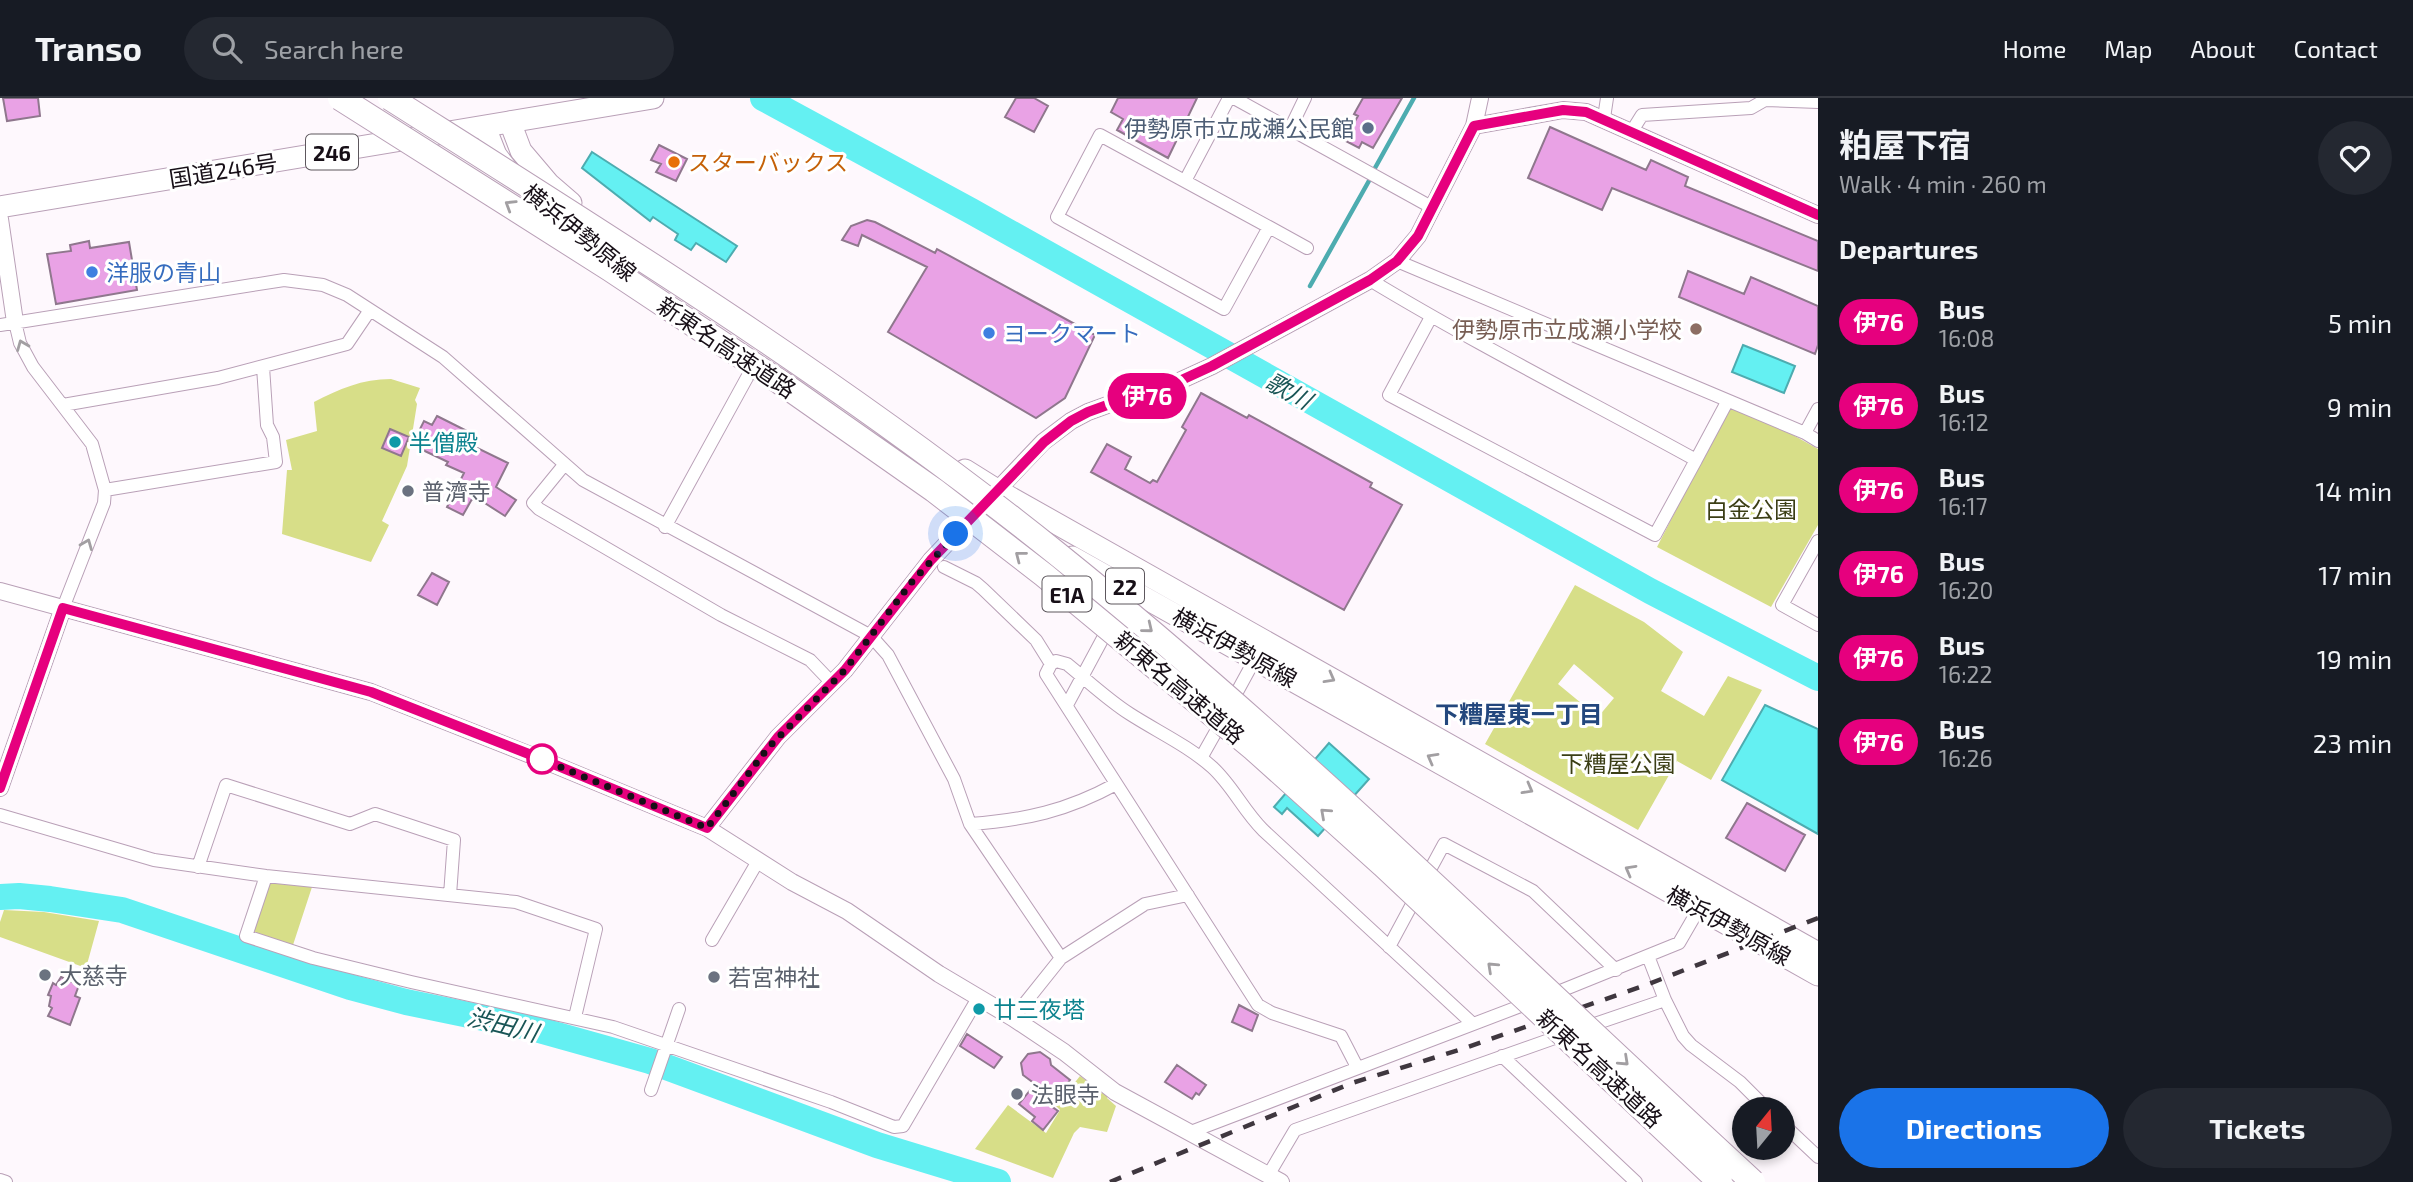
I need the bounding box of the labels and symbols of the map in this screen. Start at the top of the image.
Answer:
place label: 伊勢原市立成瀬公民館 [1124,114,1354,142]
marker: 伊勢原市立成瀬公民館 [1360,120,1376,136]
road number: 246 [306,134,358,170]
street label: 国道246号 [167,148,279,192]
place label: スターバックス [688,148,848,176]
marker: スターバックス [666,154,682,170]
street label: 横浜伊勢原線 [518,178,642,286]
one-way arrow [504,200,517,213]
place label: 洋服の青山 [106,258,221,286]
marker: 洋服の青山 [84,264,100,280]
street label: 新東名高速道路 [652,290,802,404]
place label: 伊勢原市立成瀬小学校 [1452,315,1682,343]
place label: ヨークマート [1003,319,1141,347]
marker: 伊勢原市立成瀬小学校 [1688,321,1704,337]
marker: ヨークマート [981,325,997,341]
one-way arrow [16,339,30,352]
water label: 歌川 [1261,366,1320,416]
line badge: 伊76 [1107,373,1187,419]
place label: 半僧殿 [409,428,478,456]
marker: 半僧殿 [387,434,403,450]
place label: 普濟寺 [422,477,491,505]
marker: 普濟寺 [400,483,416,499]
park label: 白金公園 [1705,495,1797,523]
your location [938,516,973,551]
one-way arrow [79,539,93,552]
one-way arrow [1015,552,1027,565]
road number: 22 [1106,568,1144,603]
road number: E1A [1042,576,1092,612]
street label: 横浜伊勢原線 [1168,601,1302,693]
one-way arrow [1139,620,1152,632]
street label: 新東名高速道路 [1109,625,1251,749]
one-way arrow [1323,670,1335,683]
district label: 下糟屋東一丁目 [1435,699,1603,728]
unlabelled marker [527,744,557,774]
park label: 下糟屋公園 [1561,749,1676,777]
one-way arrow [1427,753,1439,766]
one-way arrow [1521,781,1533,794]
one-way arrow [1320,809,1333,821]
one-way arrow [1625,865,1638,878]
street label: 横浜伊勢原線 [1662,879,1796,971]
place label: 大慈寺 [59,961,128,989]
place label: 若宮神社 [728,963,820,991]
one-way arrow [1487,963,1500,976]
marker: 大慈寺 [37,967,53,983]
marker: 若宮神社 [706,969,722,985]
place label: 廿三夜塔 [993,995,1085,1023]
water label: 渋田川 [465,1001,544,1048]
marker: 廿三夜塔 [971,1001,987,1017]
street label: 新東名高速道路 [1532,1003,1668,1133]
one-way arrow [1616,1053,1629,1065]
place label: 法眼寺 [1031,1080,1100,1108]
marker: 法眼寺 [1009,1086,1025,1102]
north arrow [1732,1097,1796,1160]

